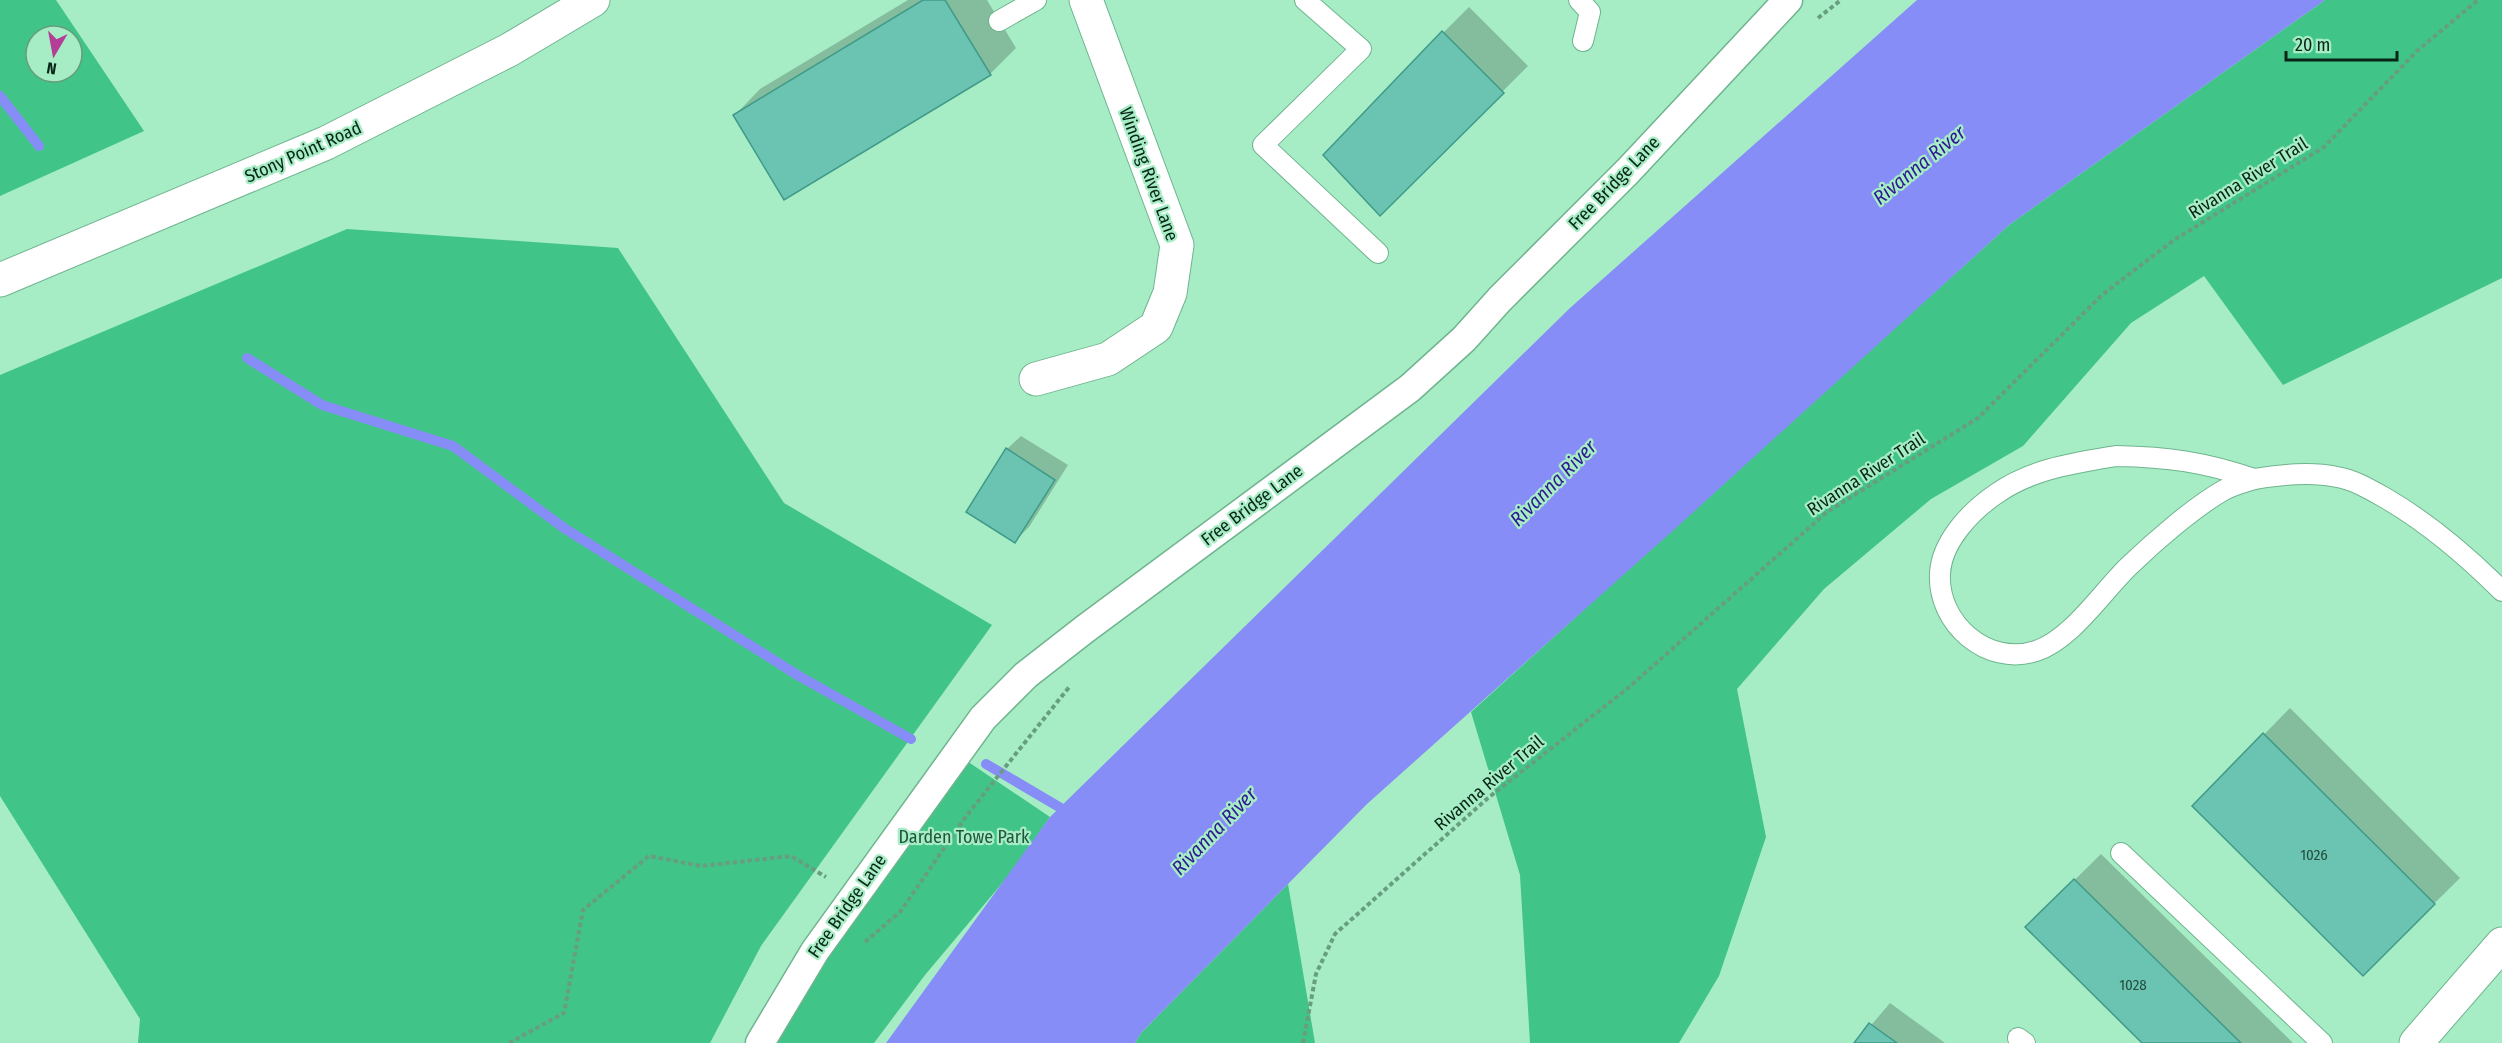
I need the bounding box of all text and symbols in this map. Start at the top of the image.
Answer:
north arrow [24,24,84,84]
scale bar [2286,24,2397,62]
text: 20 m [2295,34,2330,56]
text: N [45,58,58,78]
street label: Winding River Lane [1115,104,1183,244]
street label: Stony Point Road [241,116,365,188]
water label: Rivanna River [1868,120,1971,210]
street label: Free Bridge Lane [1564,132,1664,234]
street label: Rivanna River Trail [2184,132,2312,223]
street label: Rivanna River Trail [1803,428,1929,520]
water label: Rivanna River [1505,434,1602,531]
street label: Free Bridge Lane [1197,460,1307,550]
street label: Rivanna River Trail [1430,731,1548,835]
water label: Rivanna River [1166,782,1262,880]
park label: Darden Towe Park [899,826,1030,848]
house number: 1026 [2300,846,2328,864]
street label: Free Bridge Lane [803,850,891,962]
house number: 1028 [2119,976,2147,994]

